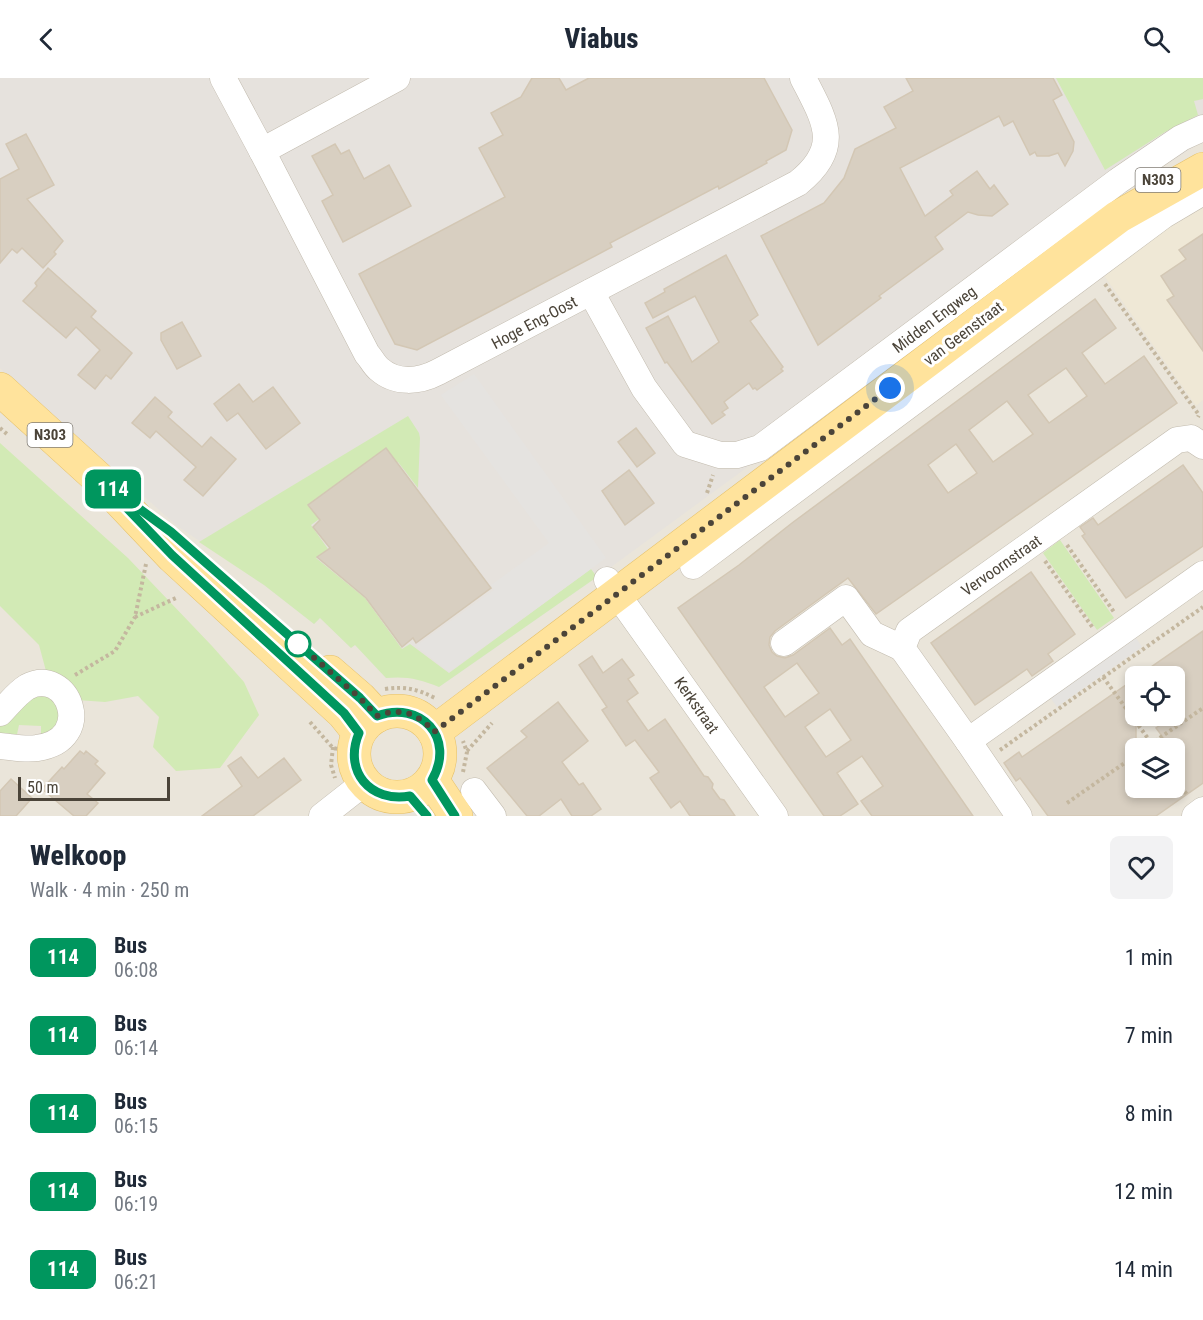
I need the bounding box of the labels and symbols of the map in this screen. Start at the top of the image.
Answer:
road number: N303 [1136,168,1180,192]
street label: Midden Engweg [889,282,980,357]
street label: Hoge Eng-Oost [488,292,581,353]
street label: van Geenstraat [920,297,1007,369]
your location [875,373,905,403]
road number: N303 [28,423,72,447]
line badge: 114 [78,470,148,508]
street label: Vervoornstraat [958,531,1045,600]
unlabelled marker [285,631,311,657]
street label: Kerkstraat [670,673,723,737]
scale bar [18,774,170,802]

